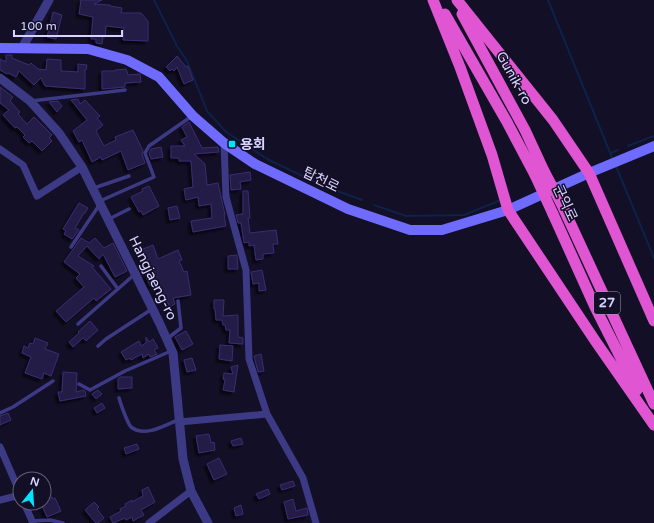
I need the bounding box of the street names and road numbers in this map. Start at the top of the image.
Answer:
street label: Gunik-ro [492,48,536,108]
street label: 탑천로 [300,164,342,196]
street label: 군익로 [549,182,581,224]
street label: Hangjaeng-ro [125,233,181,323]
road number: 27 [594,292,620,314]

